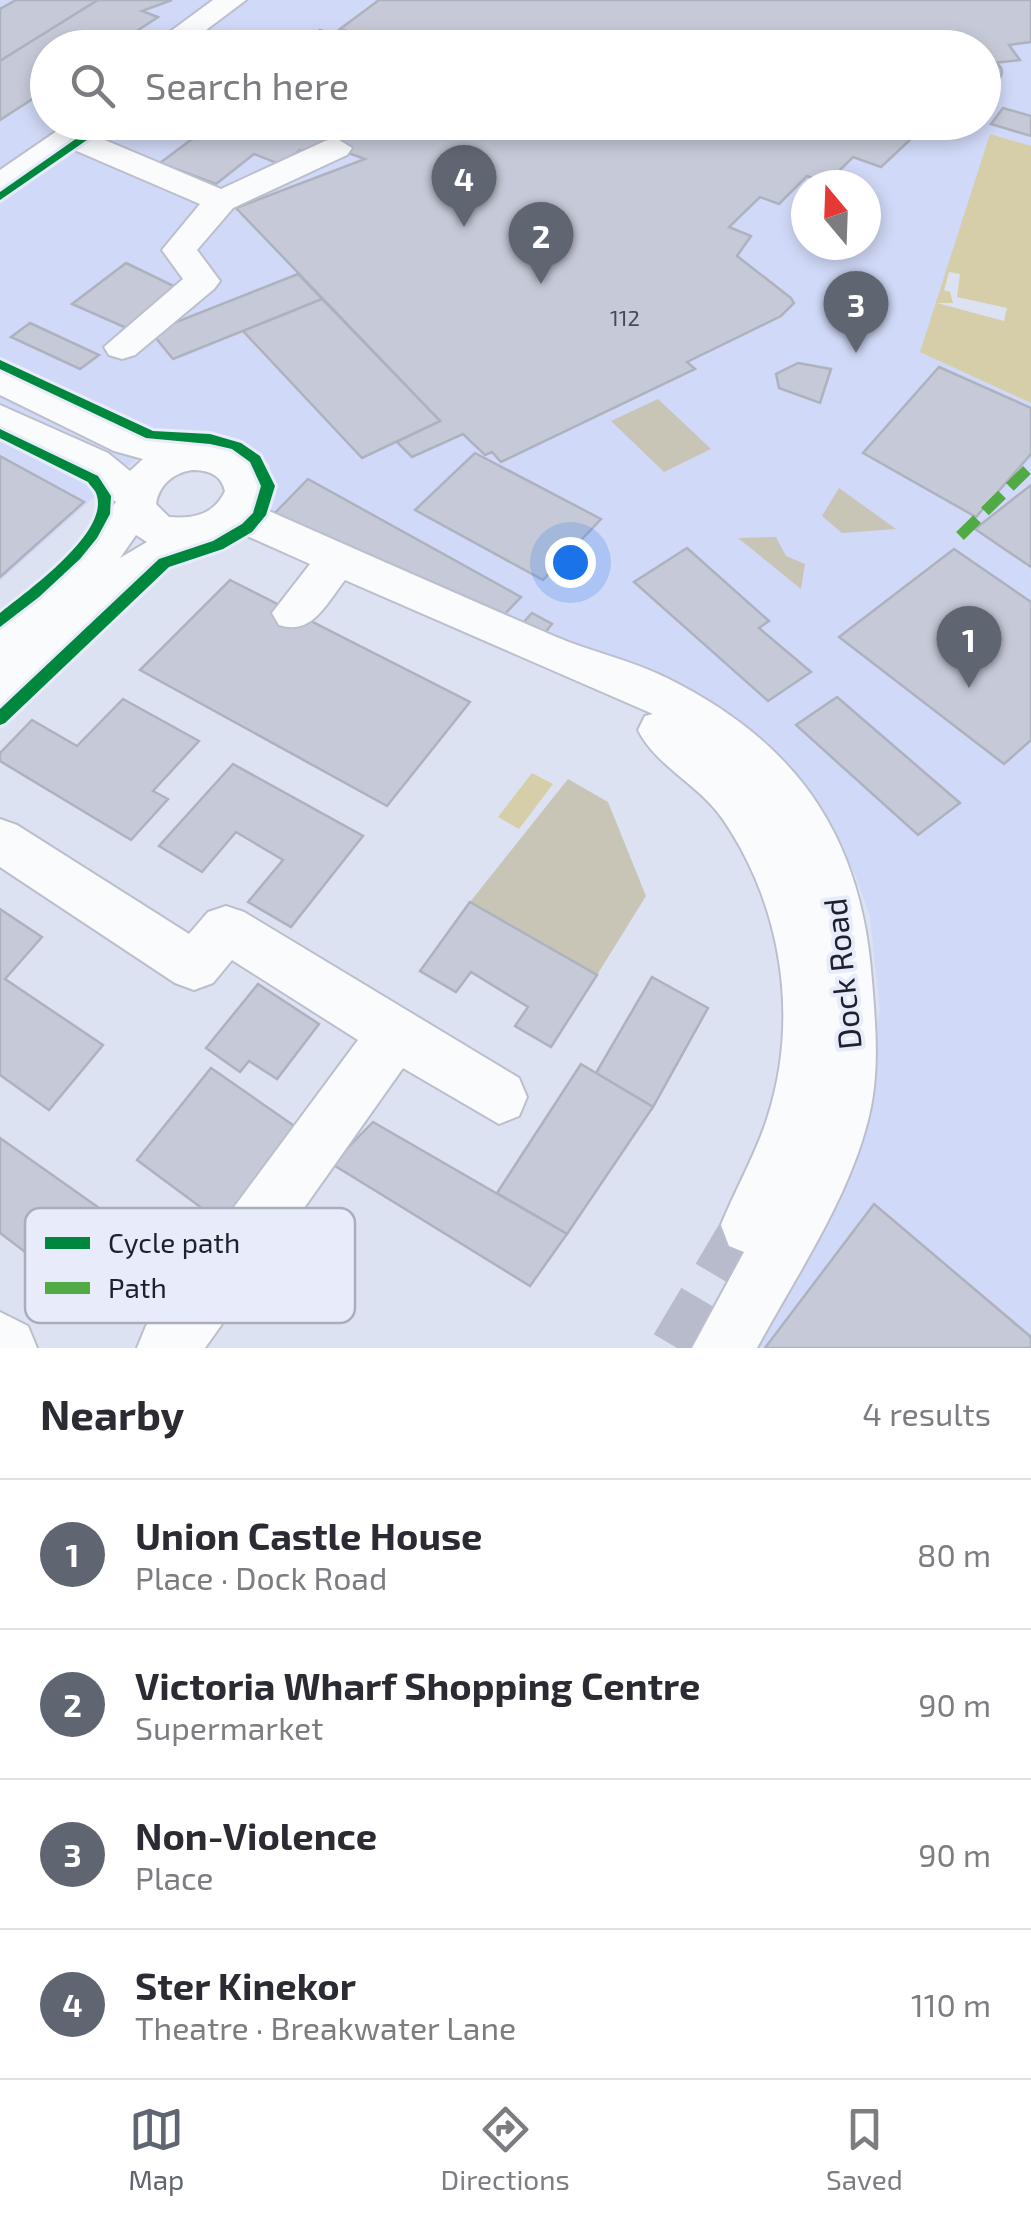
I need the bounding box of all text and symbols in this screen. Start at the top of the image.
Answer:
search box [30,30,1001,140]
icon: search [65,58,120,113]
text: Search here [145,62,349,108]
pin: 4 [432,144,496,227]
north arrow [791,170,881,260]
pin: 2 [508,202,574,284]
pin: 3 [824,270,888,353]
house number: 112 [610,304,640,330]
your location [545,537,596,588]
pin: 1 [936,606,1002,688]
street label: Dock Road [814,896,868,1052]
legend [25,1208,355,1323]
text: Cycle path [108,1225,240,1259]
text: Path [108,1270,167,1304]
text: Nearby [40,1388,184,1438]
text: 4 results [862,1394,991,1432]
text: Union Castle House [135,1512,483,1558]
text: 1 [66,1535,79,1573]
text: 80 m [917,1535,991,1573]
text: Place · Dock Road [135,1558,387,1596]
text: Victoria Wharf Shopping Centre [135,1662,700,1708]
text: 2 [63,1685,82,1723]
text: 90 m [918,1685,991,1723]
text: Supermarket [135,1708,323,1746]
text: Non-Violence [135,1812,377,1858]
text: 3 [63,1835,82,1873]
text: 90 m [918,1835,991,1873]
text: Place [135,1858,214,1896]
text: Ster Kinekor [135,1962,356,2008]
text: 4 [62,1985,83,2023]
text: 110 m [911,1985,991,2023]
text: Theatre · Breakwater Lane [135,2008,516,2046]
tab: Map [128,2102,184,2196]
tab: Directions [441,2102,570,2196]
tab: Saved [826,2102,903,2196]

